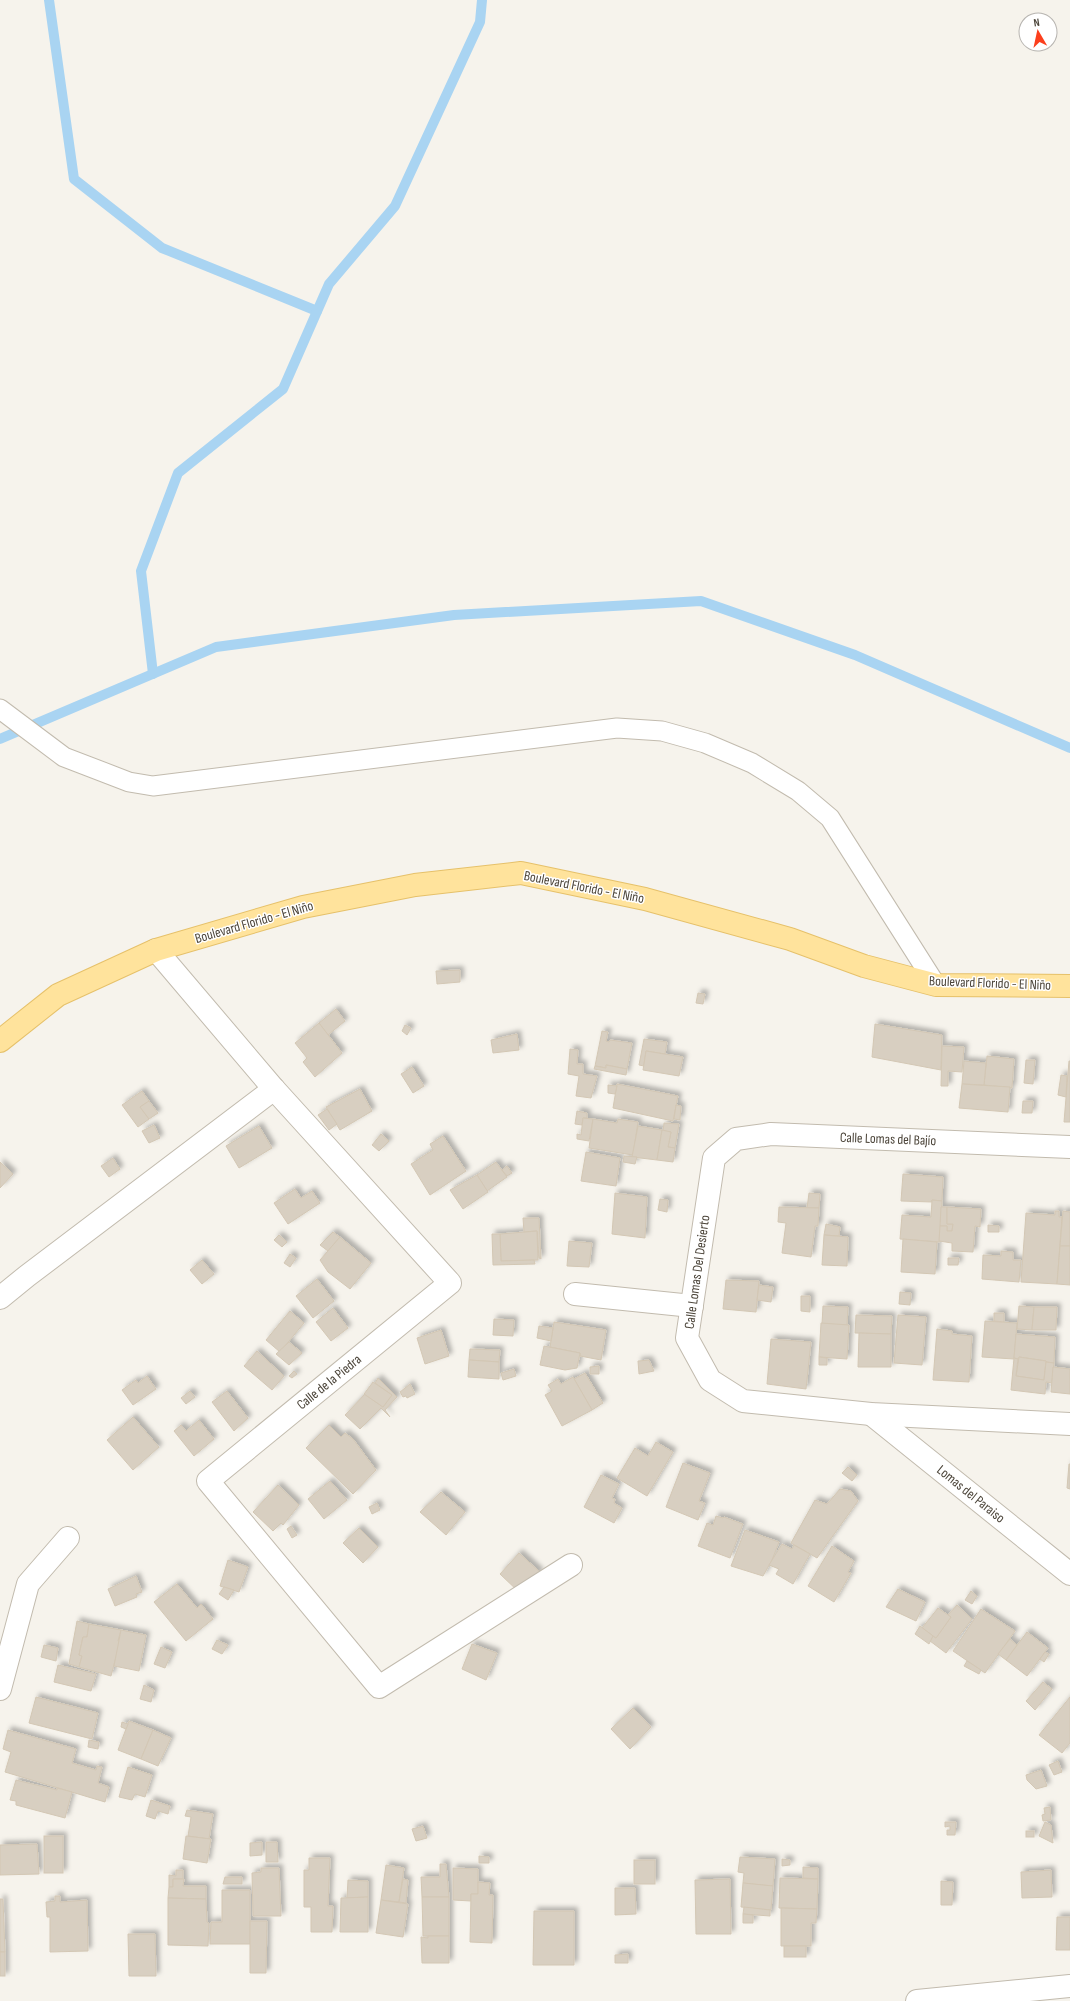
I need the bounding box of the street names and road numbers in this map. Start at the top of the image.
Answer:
street label: Boulevard Florido - El Niño [522,867,646,907]
street label: Boulevard Florido - El Niño [193,897,315,947]
street label: Boulevard Florido - El Niño [929,972,1052,994]
street label: Calle Lomas del Bajío [840,1129,937,1149]
street label: Calle Lomas Del Desierto [681,1214,713,1330]
street label: Calle de la Piedra [293,1351,365,1413]
street label: Lomas del Paraiso [934,1461,1009,1527]

